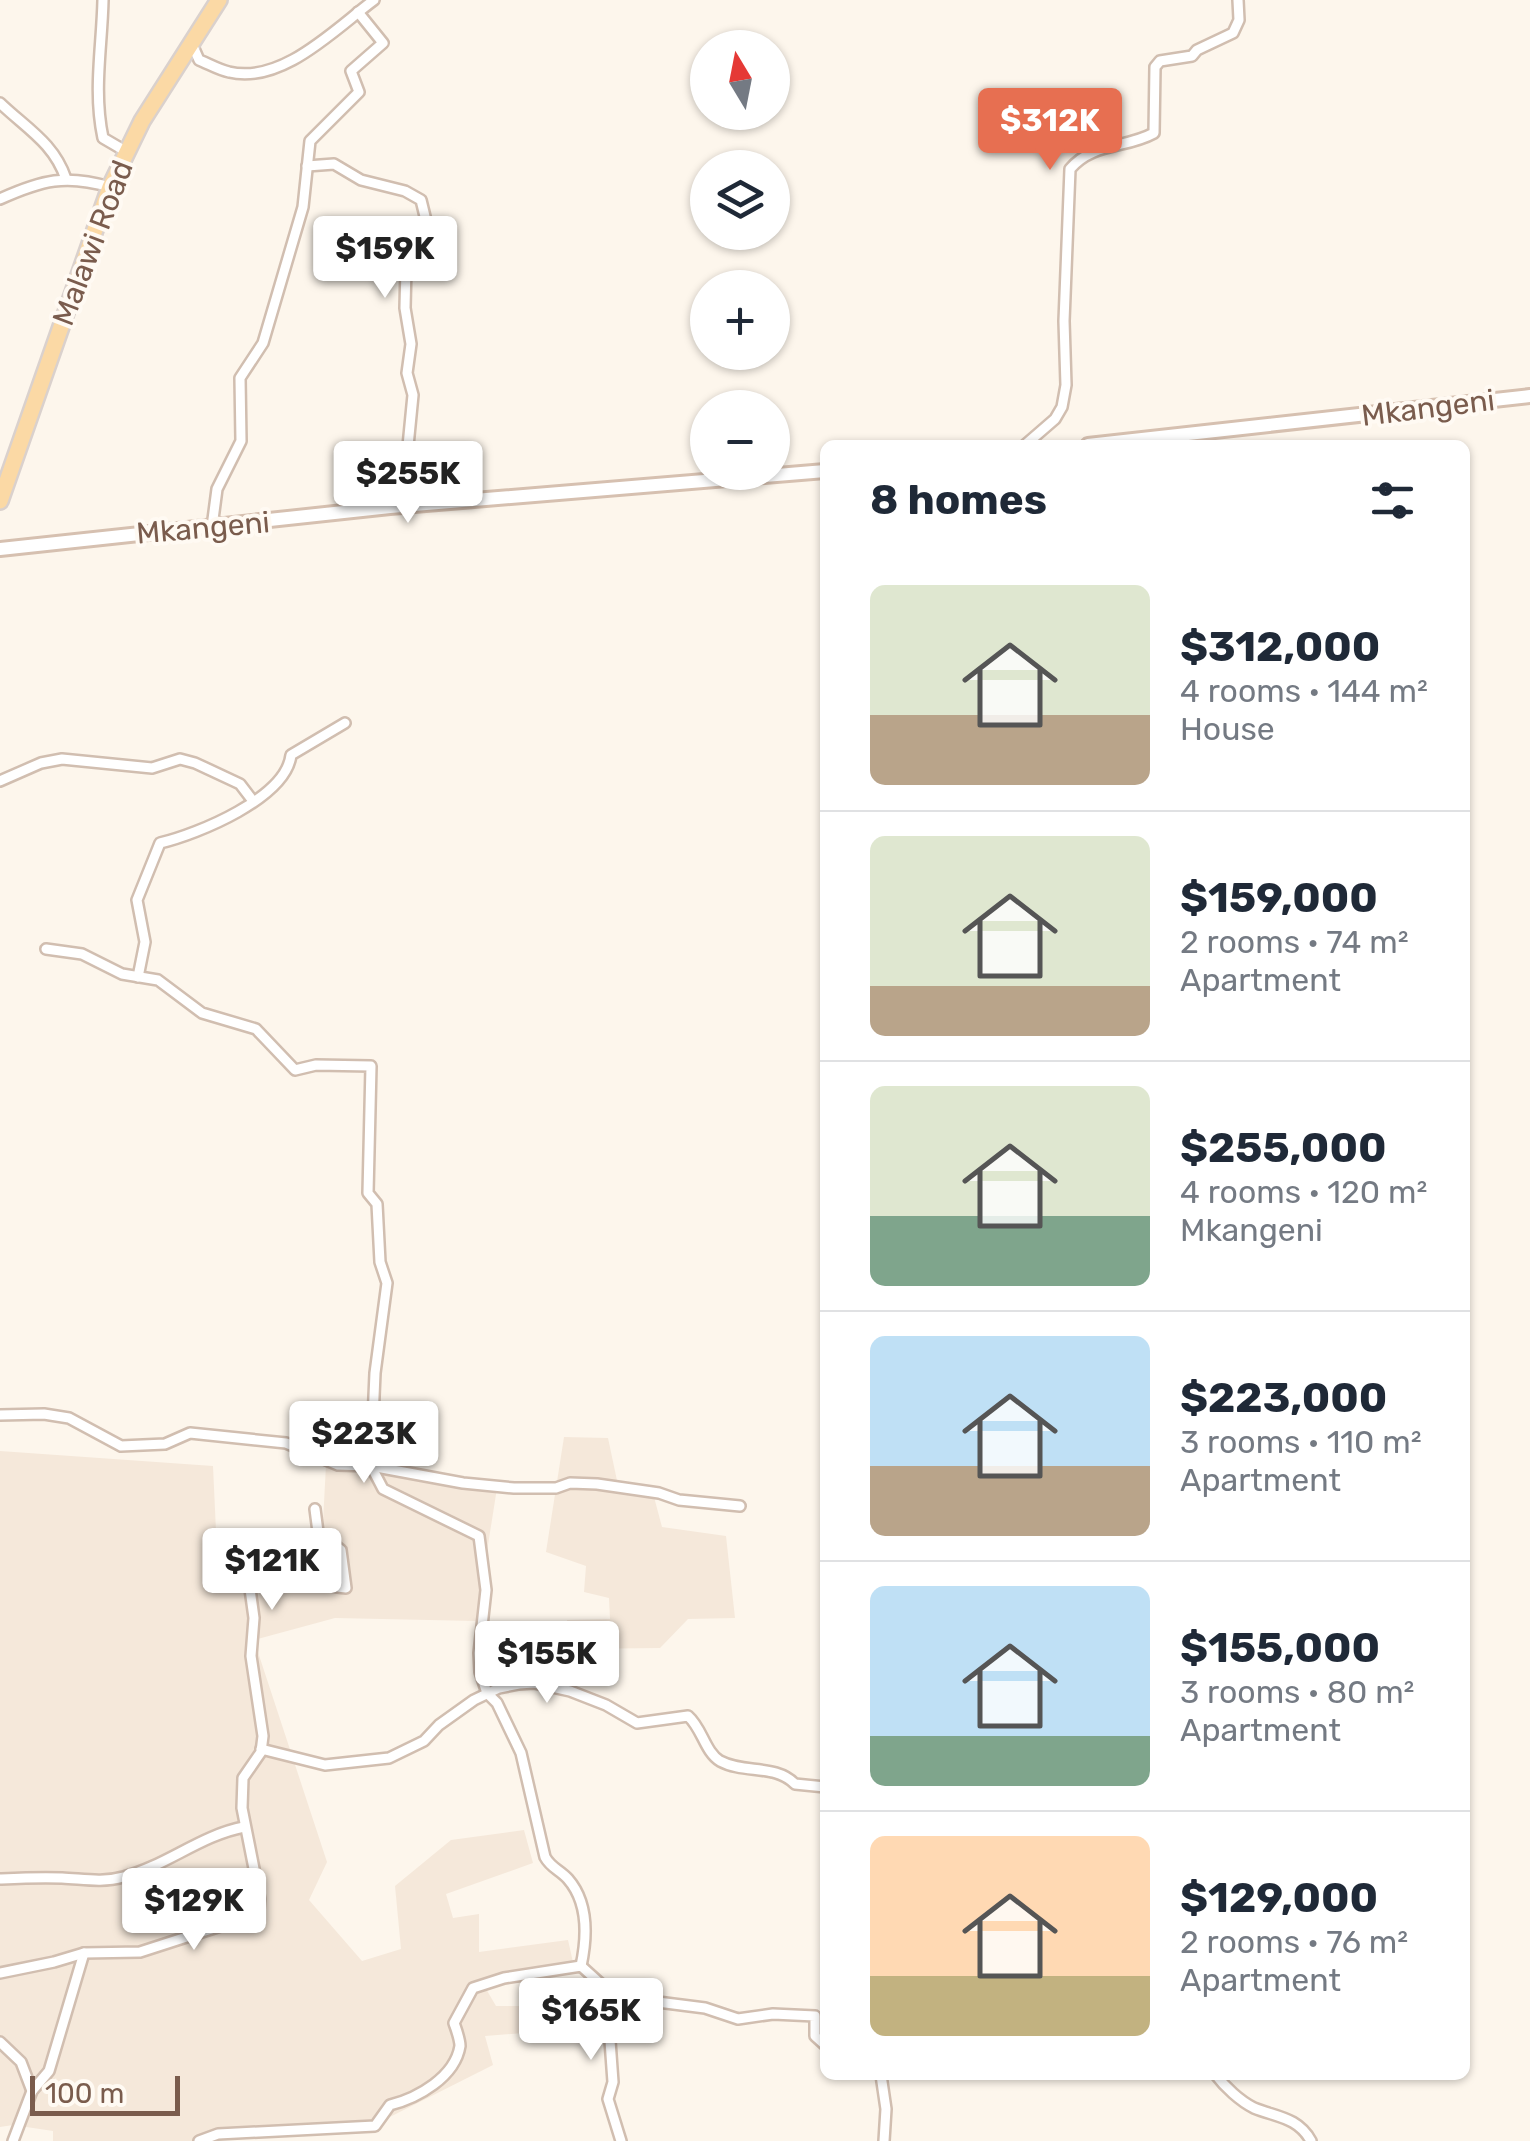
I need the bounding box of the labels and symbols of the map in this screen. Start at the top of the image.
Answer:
north arrow [690,30,790,130]
pin: $312K [980,88,1120,173]
street label: Malawi Road [45,155,141,331]
pin: $159K [315,216,455,301]
street label: Mkangeni [1359,382,1497,434]
pin: $255K [338,441,478,526]
street label: Mkangeni [135,504,271,552]
pin: $223K [294,1401,434,1486]
pin: $121K [202,1528,342,1613]
pin: $155K [477,1621,617,1706]
pin: $129K [124,1868,264,1953]
pin: $165K [521,1978,661,2063]
scale bar [30,2071,180,2116]

